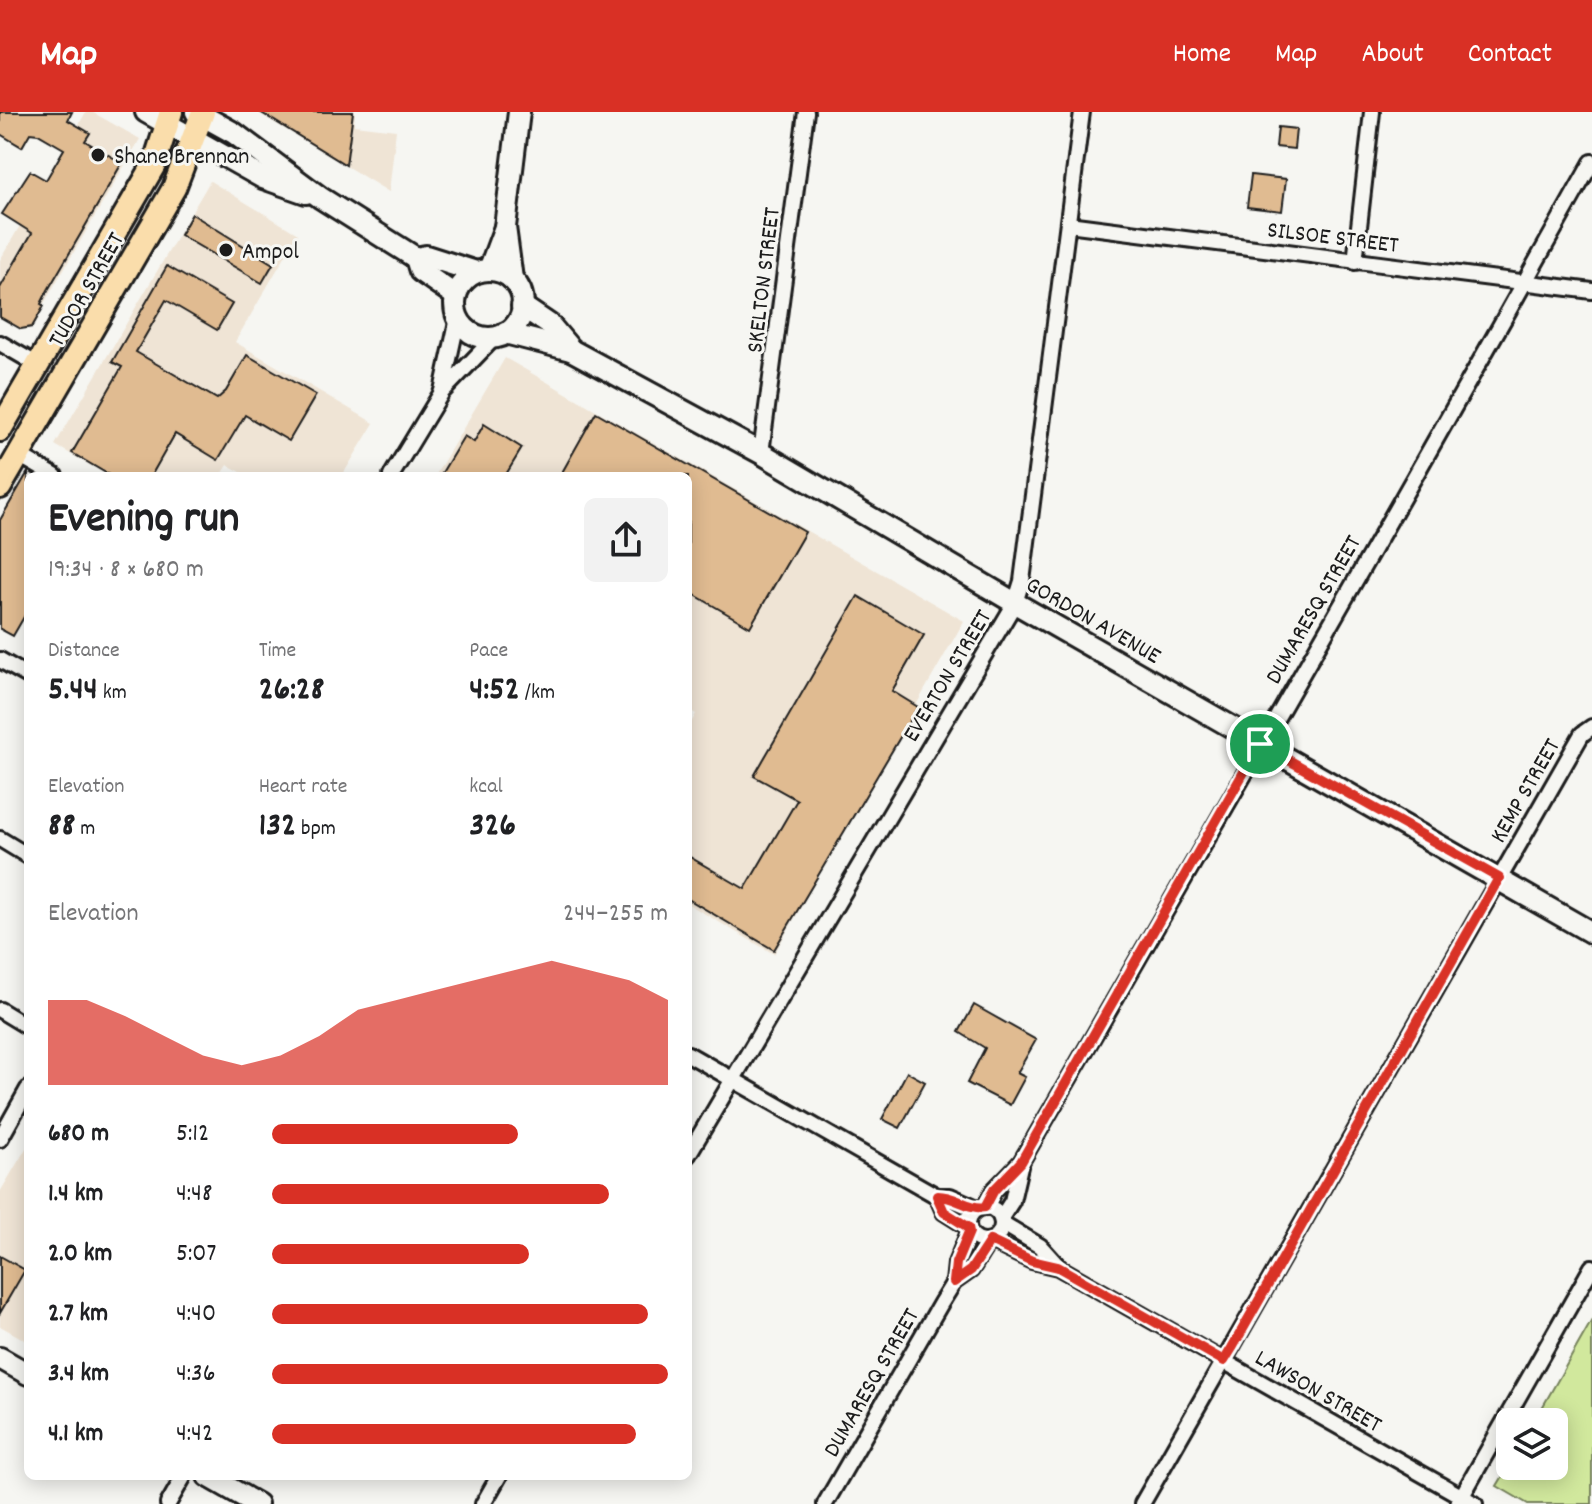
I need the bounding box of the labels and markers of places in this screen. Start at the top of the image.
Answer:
place label: Shane Brennan [114,141,249,175]
marker: Shane Brennan [89,146,107,164]
place label: Ampol [242,236,299,270]
marker: Ampol [217,241,235,259]
pin [1226,710,1294,778]

